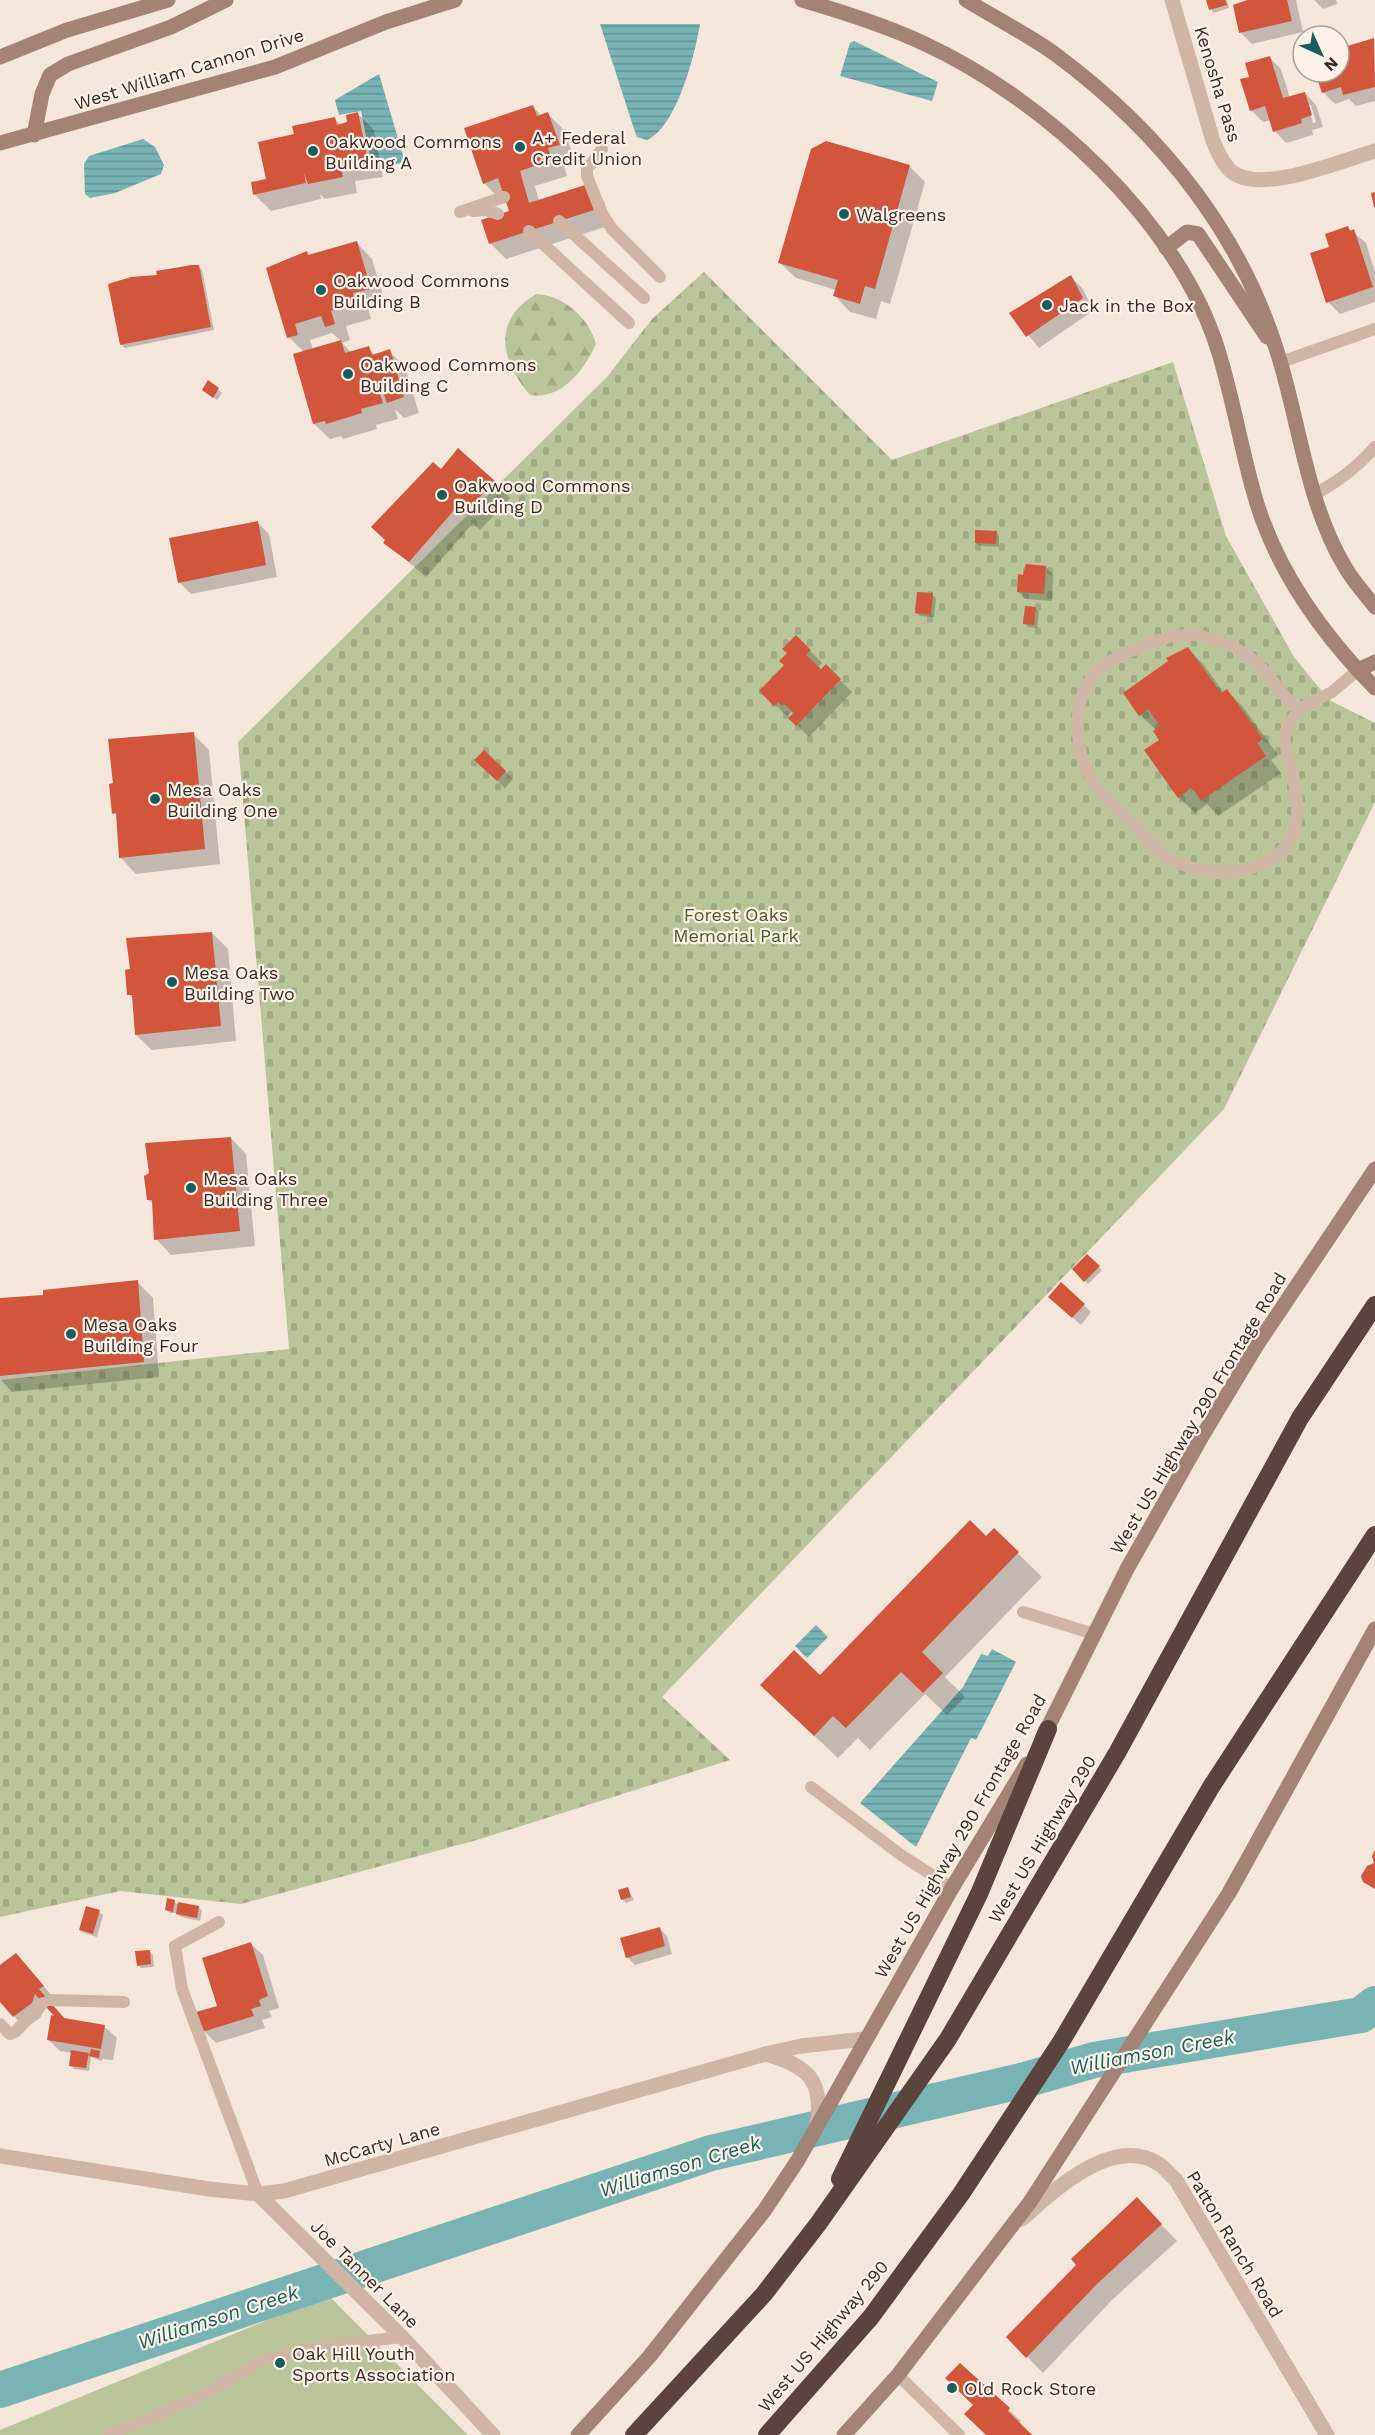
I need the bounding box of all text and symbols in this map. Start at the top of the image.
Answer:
street label: West William Cannon Drive [72,24,306,114]
street label: Kenosha Pass [1190,24,1246,144]
north arrow [1291,24,1351,84]
text: N [1320,53,1342,75]
place label: A+ Federal Credit Union [532,127,642,169]
place label: Oakwood Commons Building A [325,131,502,173]
marker: A+ Federal Credit Union [513,140,527,154]
marker: Oakwood Commons Building A [306,144,320,158]
place label: Walgreens [856,204,946,225]
marker: Walgreens [837,207,851,221]
place label: Oakwood Commons Building B [333,270,510,312]
marker: Oakwood Commons Building B [314,283,328,297]
place label: Jack in the Box [1059,295,1194,316]
marker: Jack in the Box [1040,298,1054,312]
place label: Oakwood Commons Building C [360,354,537,396]
marker: Oakwood Commons Building C [341,367,355,381]
place label: Oakwood Commons Building D [454,475,631,517]
marker: Oakwood Commons Building D [435,488,449,502]
place label: Mesa Oaks Building One [167,779,278,821]
marker: Mesa Oaks Building One [148,792,162,806]
park label: Forest Oaks Memorial Park [673,904,799,946]
place label: Mesa Oaks Building Two [184,962,295,1004]
marker: Mesa Oaks Building Two [165,975,179,989]
place label: Mesa Oaks Building Three [203,1168,328,1210]
marker: Mesa Oaks Building Three [184,1181,198,1195]
street label: West US Highway 290 Frontage Road [1105,1268,1291,1558]
place label: Mesa Oaks Building Four [83,1314,198,1356]
marker: Mesa Oaks Building Four [64,1327,78,1341]
street label: West US Highway 290 Frontage Road [869,1690,1051,1982]
street label: West US Highway 290 [983,1751,1101,1927]
water label: Williamson Creek [1068,2024,1238,2080]
street label: McCarty Lane [322,2117,442,2171]
water label: Williamson Creek [596,2130,765,2202]
street label: Patton Ranch Road [1183,2167,1287,2321]
street label: Joe Tanner Lane [307,2216,423,2332]
street label: West US Highway 290 [753,2256,893,2416]
water label: Williamson Creek [135,2279,302,2354]
place label: Oak Hill Youth Sports Association [292,2343,455,2385]
marker: Oak Hill Youth Sports Association [273,2356,287,2370]
place label: Old Rock Store [964,2378,1096,2399]
marker: Old Rock Store [945,2381,959,2395]

